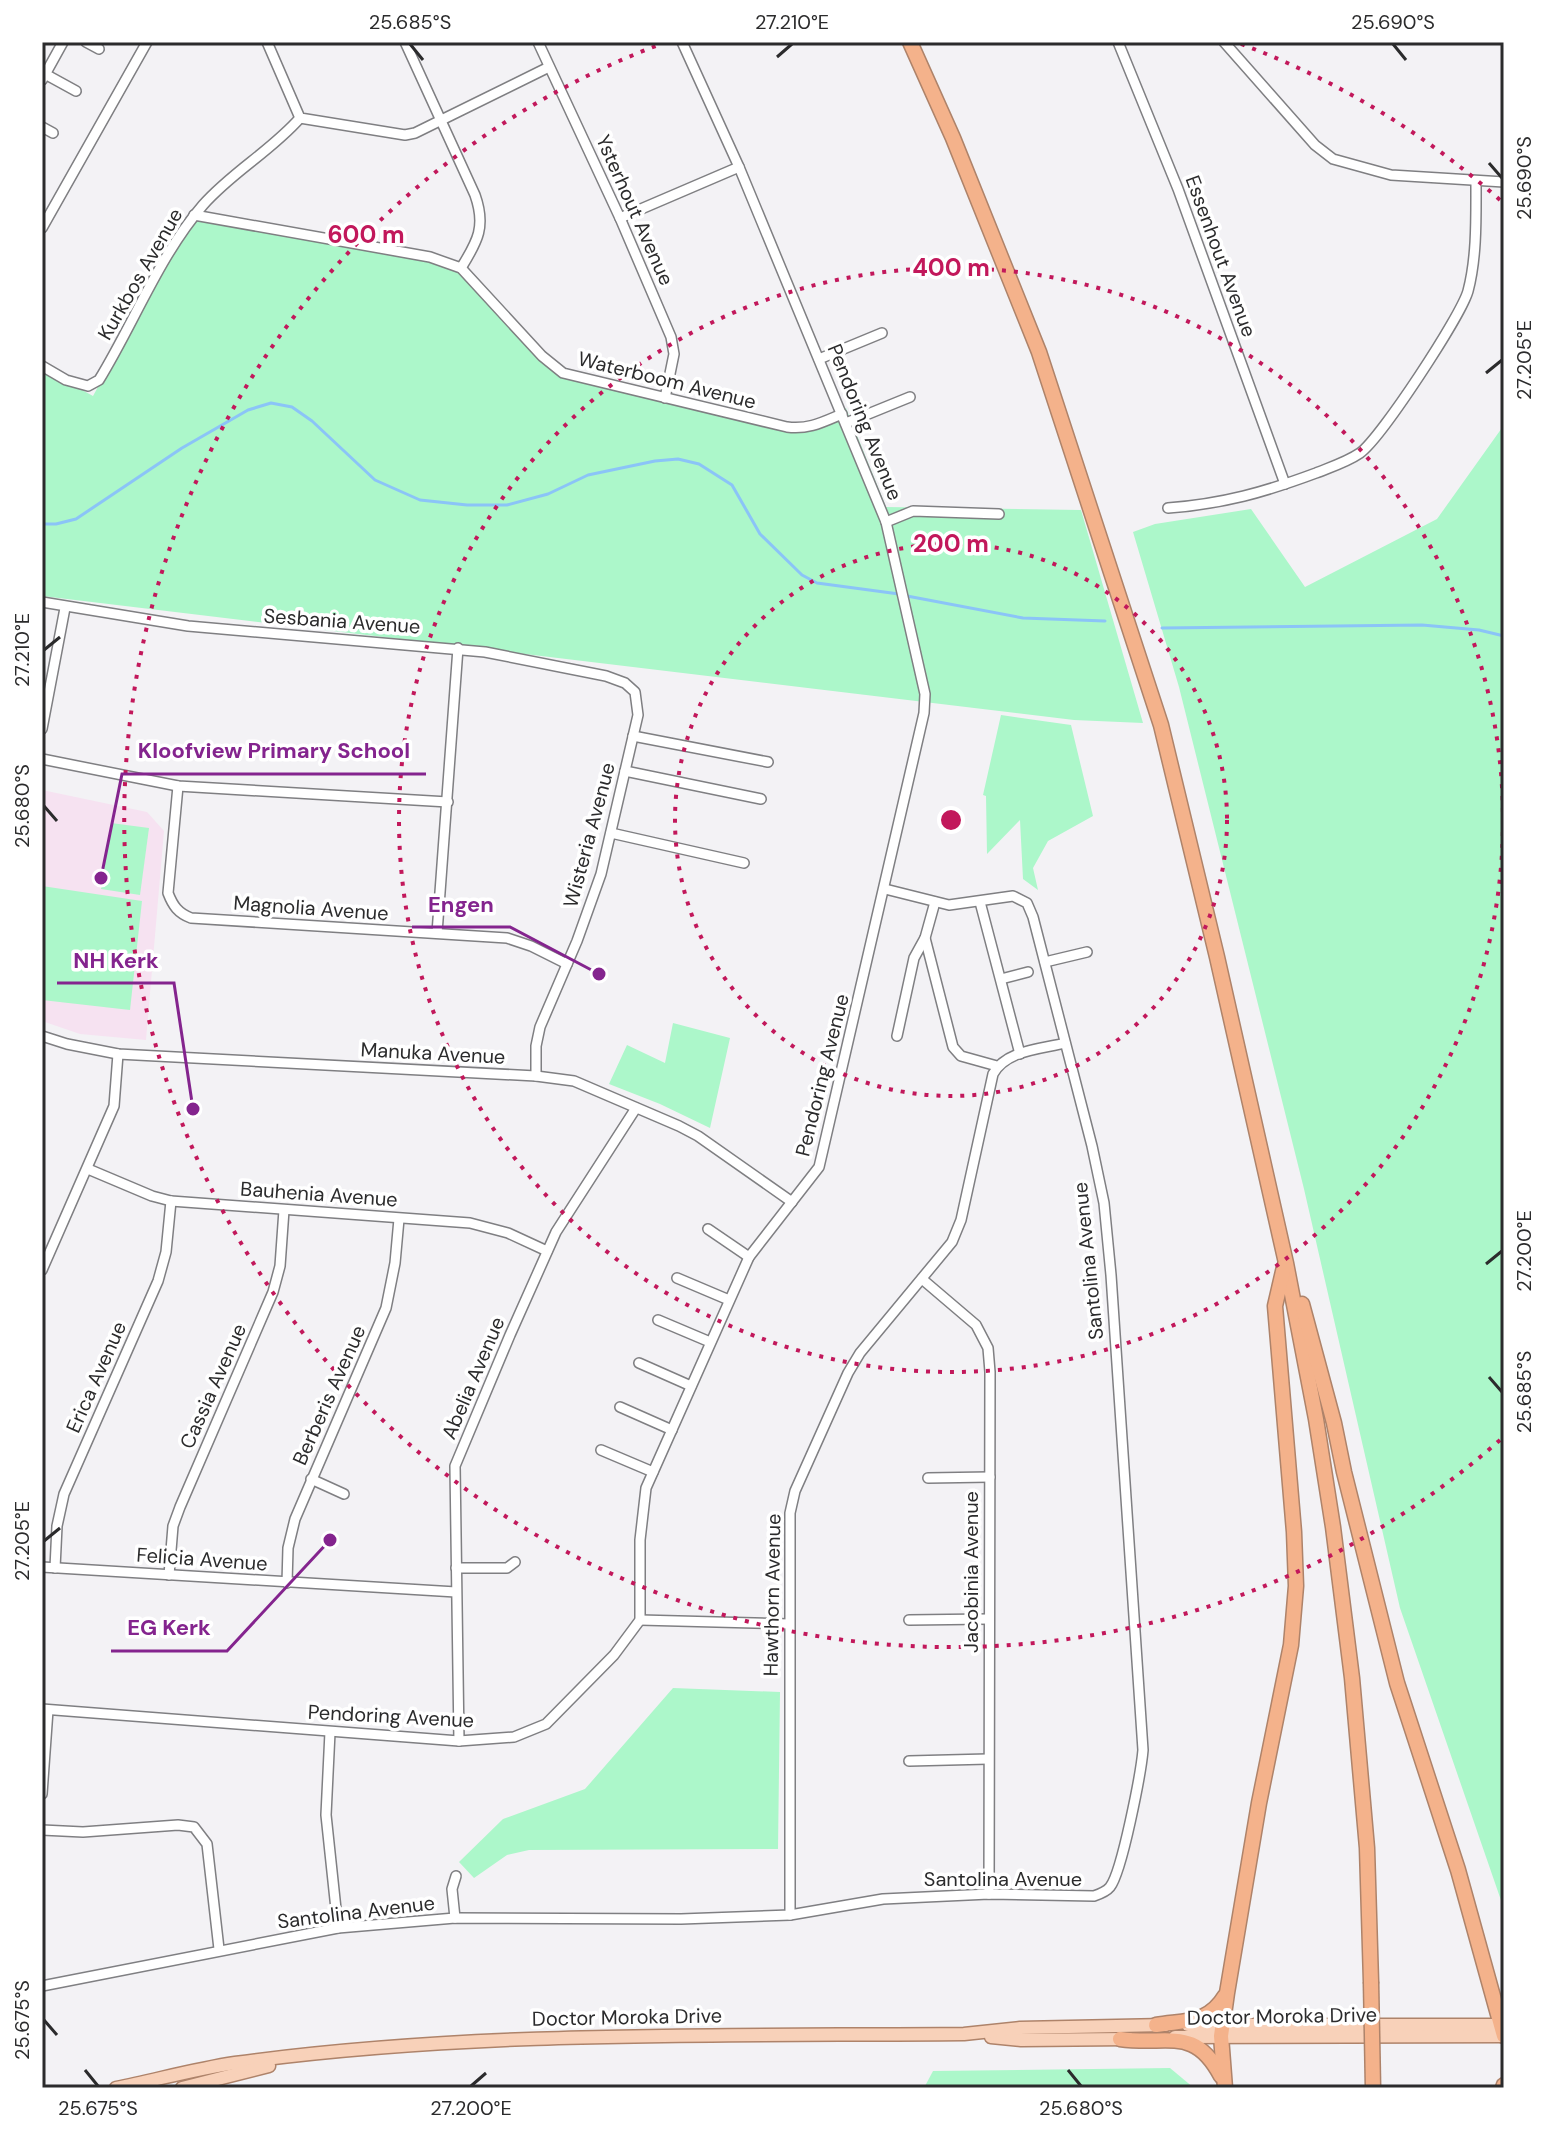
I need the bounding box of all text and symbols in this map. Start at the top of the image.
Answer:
text: 25.685°S [369,9,451,35]
text: 27.210°E [755,9,829,35]
text: 25.690°S [1351,9,1435,35]
street label: Ysterhout Avenue [590,131,680,289]
text: 25.690°S [1511,136,1537,220]
street label: Essenhout Avenue [1180,172,1262,340]
street label: Kurkbos Avenue [92,203,188,345]
text: 600 m [327,219,405,250]
text: 400 m [912,252,990,283]
text: 27.205°E [1511,320,1537,400]
street label: Pendoring Avenue [822,340,908,504]
street label: Waterboom Avenue [575,345,759,415]
text: 200 m [913,528,989,559]
street label: Sesbania Avenue [263,603,421,639]
text: 27.210°E [9,613,35,687]
callout: Kloofview Primary School [122,728,426,774]
text: Kloofview Primary School [138,736,410,765]
street label: Wisteria Avenue [557,760,621,910]
text: 25.680°S [9,764,35,848]
centre of rings [937,806,965,834]
callout: Engen [412,881,510,927]
street label: Magnolia Avenue [232,890,390,926]
text: Engen [428,890,494,919]
callout: NH Kerk [57,937,174,983]
text: NH Kerk [73,946,159,975]
street label: Pendoring Avenue [789,991,855,1159]
street label: Manuka Avenue [360,1036,506,1070]
street label: Bauhenia Avenue [239,1176,399,1212]
street label: Santolina Avenue [1067,1181,1109,1341]
text: 27.200°E [1511,1210,1537,1292]
street label: Abelia Avenue [436,1313,510,1443]
street label: Erica Avenue [60,1317,132,1437]
street label: Cassia Avenue [174,1319,252,1453]
street label: Berberis Avenue [287,1321,371,1469]
text: 25.685°S [1511,1351,1537,1433]
street label: Jacobinia Avenue [958,1491,984,1653]
text: 27.205°E [9,1501,35,1581]
street label: Hawthorn Avenue [758,1513,786,1677]
street label: Felicia Avenue [136,1541,268,1577]
callout: EG Kerk [111,1605,227,1651]
text: EG Kerk [127,1613,211,1642]
street label: Pendoring Avenue [307,1699,475,1733]
street label: Santolina Avenue [924,1866,1082,1892]
street label: Santolina Avenue [276,1889,436,1935]
text: 25.675°S [9,1980,35,2060]
street label: Doctor Moroka Drive [1187,2001,1377,2031]
street label: Doctor Moroka Drive [532,2002,722,2032]
text: 25.675°S [58,2095,138,2121]
text: 27.200°E [430,2095,512,2121]
text: 25.680°S [1039,2095,1123,2121]

